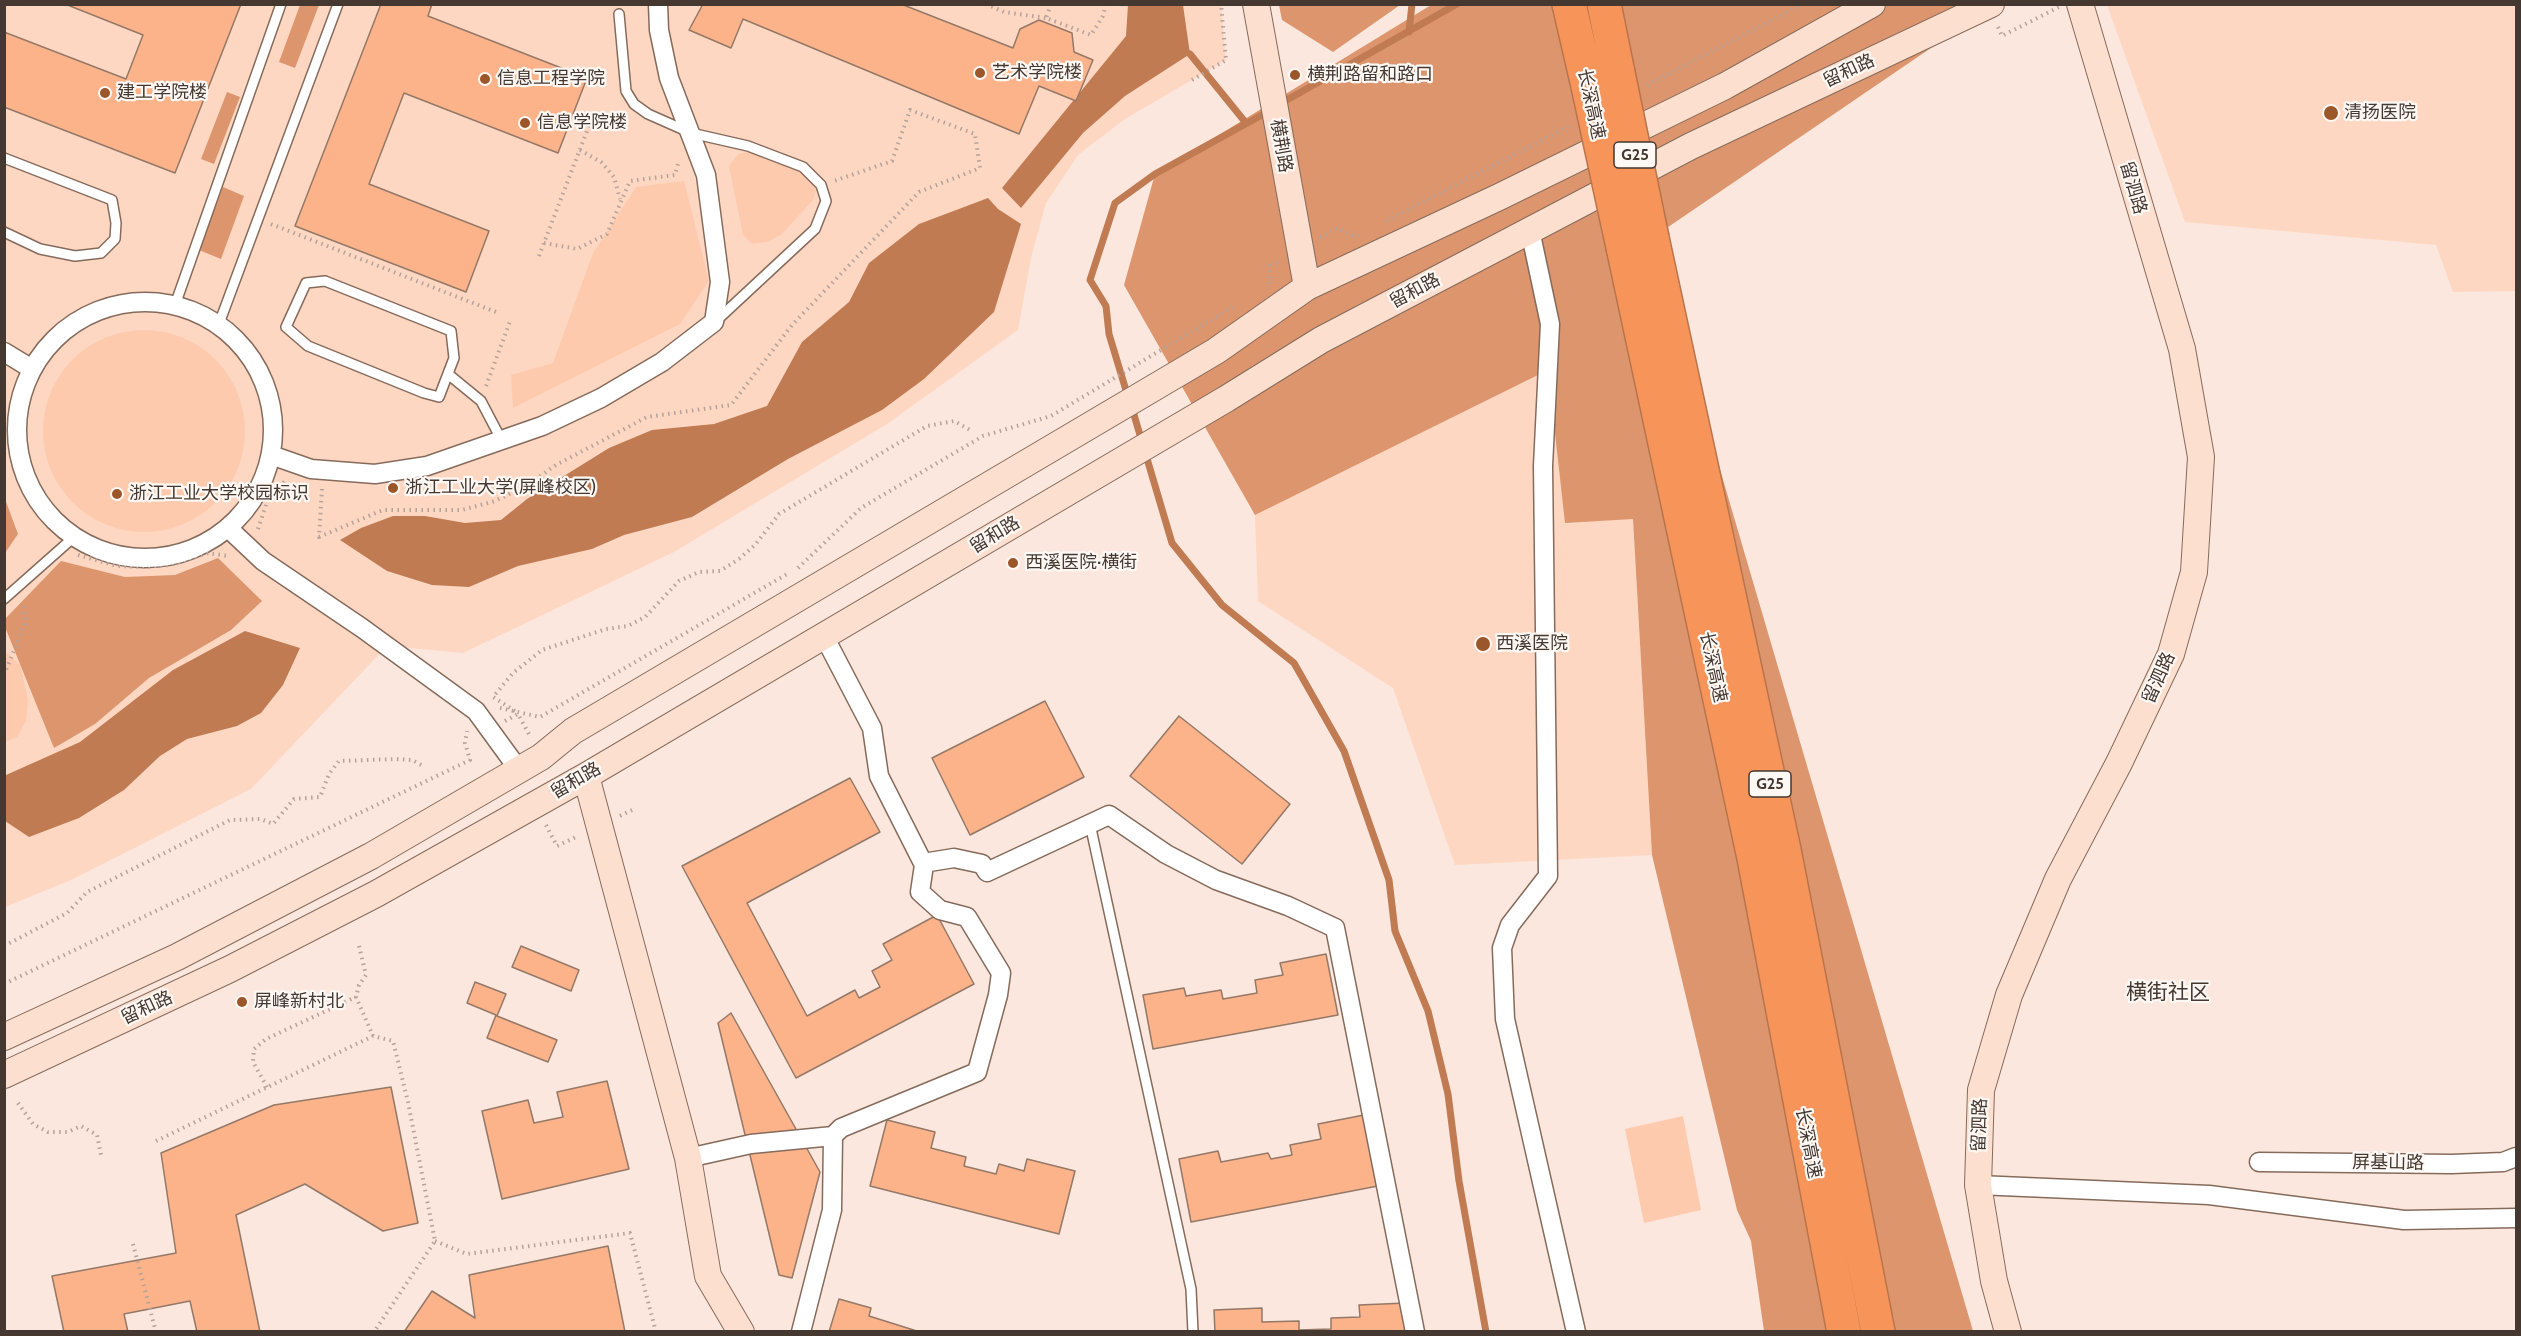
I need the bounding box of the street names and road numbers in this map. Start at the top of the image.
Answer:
street label: 留和路 [1820,50,1878,92]
street label: 长深高速 [1573,67,1609,141]
street label: 横荆路 [1266,118,1296,174]
road number: G25 [1614,142,1656,168]
street label: 留泗路 [2115,159,2151,217]
street label: 留和路 [1386,269,1444,313]
street label: 留和路 [966,512,1024,558]
street label: 长深高速 [1695,630,1731,704]
street label: 留泗路 [2138,649,2180,707]
street label: 留和路 [547,758,605,804]
road number: G25 [1749,771,1791,797]
street label: 留和路 [118,987,176,1029]
street label: 留泗路 [1968,1098,1992,1152]
street label: 长深高速 [1791,1106,1825,1180]
street label: 屏基山路 [2352,1152,2424,1174]

